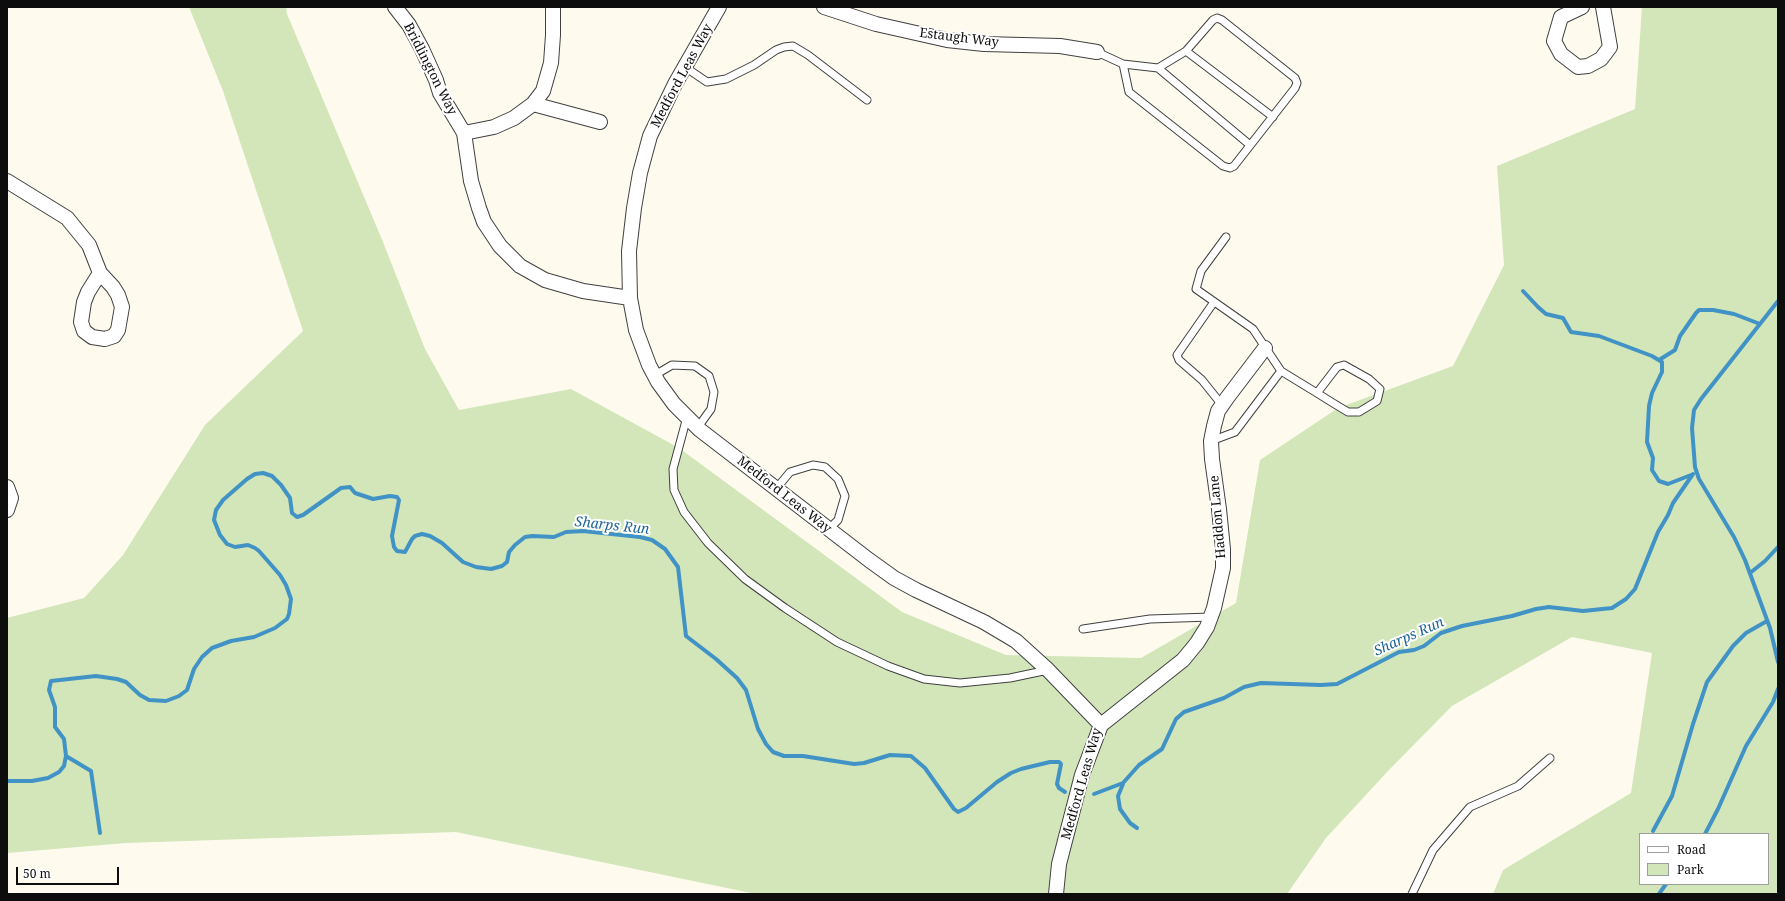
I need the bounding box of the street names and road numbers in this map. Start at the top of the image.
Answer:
street label: Bridlington Way [400,20,460,118]
street label: Medford Leas Way [648,21,716,131]
street label: Estaugh Way [918,25,1000,51]
street label: Medford Leas Way [734,453,834,537]
street label: Haddon Lane [1207,475,1229,559]
street label: Medford Leas Way [1059,726,1105,842]

